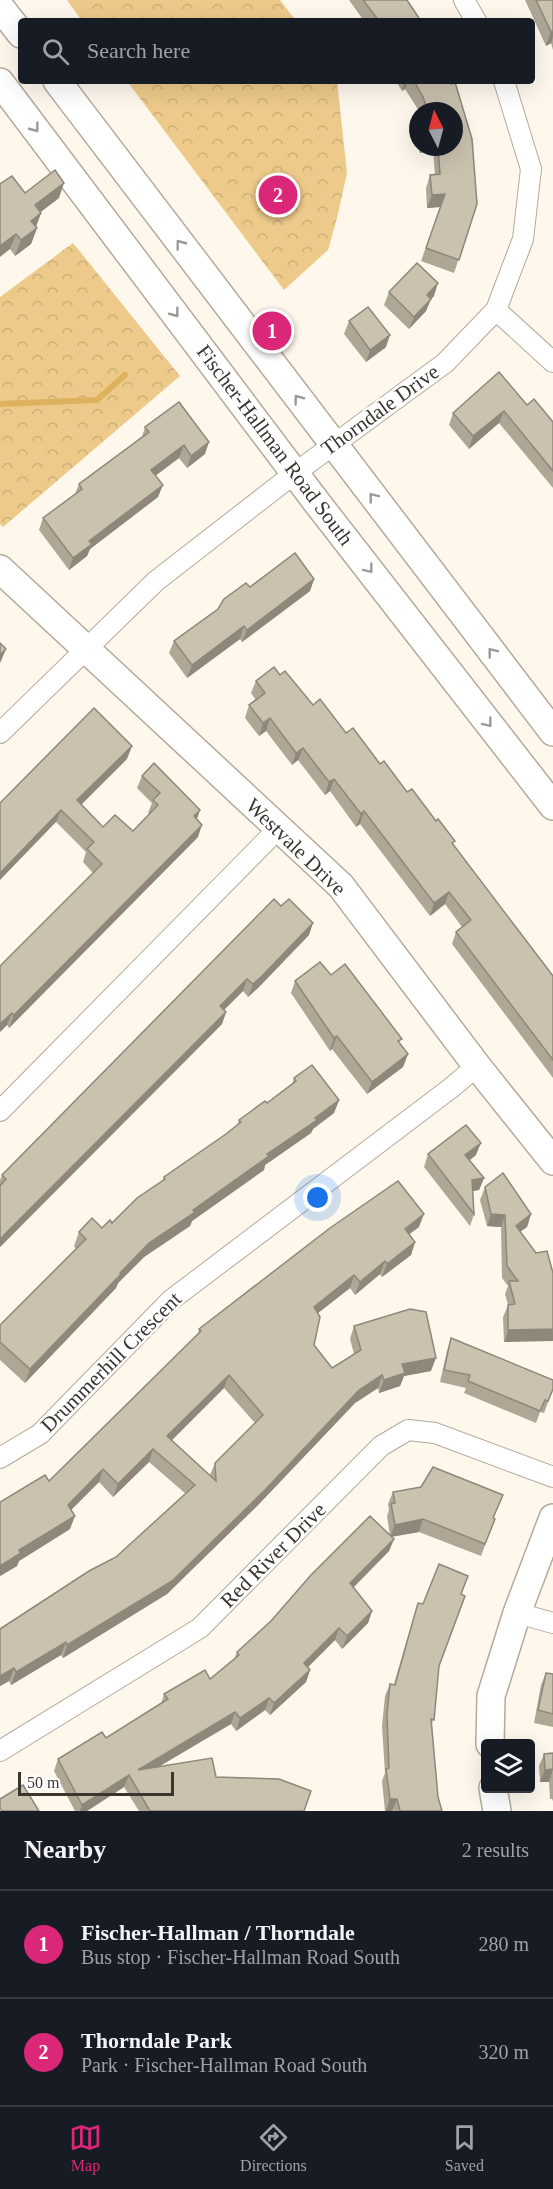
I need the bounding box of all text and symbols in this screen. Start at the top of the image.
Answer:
search box [18,18,535,84]
icon: search [39,35,72,68]
text: Search here [87,38,190,63]
north arrow [409,102,463,156]
one-way arrow [28,122,39,133]
pin: 2 [258,172,298,218]
one-way arrow [176,239,187,250]
one-way arrow [167,307,178,318]
pin: 1 [252,308,292,354]
street label: Fischer-Hallman Road South [192,340,358,550]
street label: Thorndale Drive [317,359,443,461]
one-way arrow [294,395,305,406]
one-way arrow [369,493,380,504]
one-way arrow [361,562,372,573]
one-way arrow [488,648,499,659]
one-way arrow [481,716,492,727]
street label: Westvale Drive [241,793,351,901]
your location [303,1183,332,1212]
street label: Drummerhill Crescent [36,1287,186,1437]
street label: Red River Drive [215,1497,331,1613]
map controls [481,1739,535,1793]
button: layers [481,1739,535,1793]
scale bar [18,1769,174,1796]
text: 50 m [27,1774,59,1791]
text: Nearby [24,1835,106,1864]
text: 2 results [462,1839,529,1861]
text: Fischer-Hallman / Thorndale [81,1920,355,1945]
text: 1 [39,1933,49,1955]
text: 280 m [478,1933,529,1955]
text: Bus stop · Fischer-Hallman Road South [81,1946,400,1968]
text: Thorndale Park [81,2028,232,2053]
text: 2 [39,2041,49,2063]
text: 320 m [478,2041,529,2063]
text: Park · Fischer-Hallman Road South [81,2054,367,2076]
tab: Map [69,2121,102,2175]
tab: Directions [240,2121,307,2175]
tab: Saved [445,2121,484,2175]

